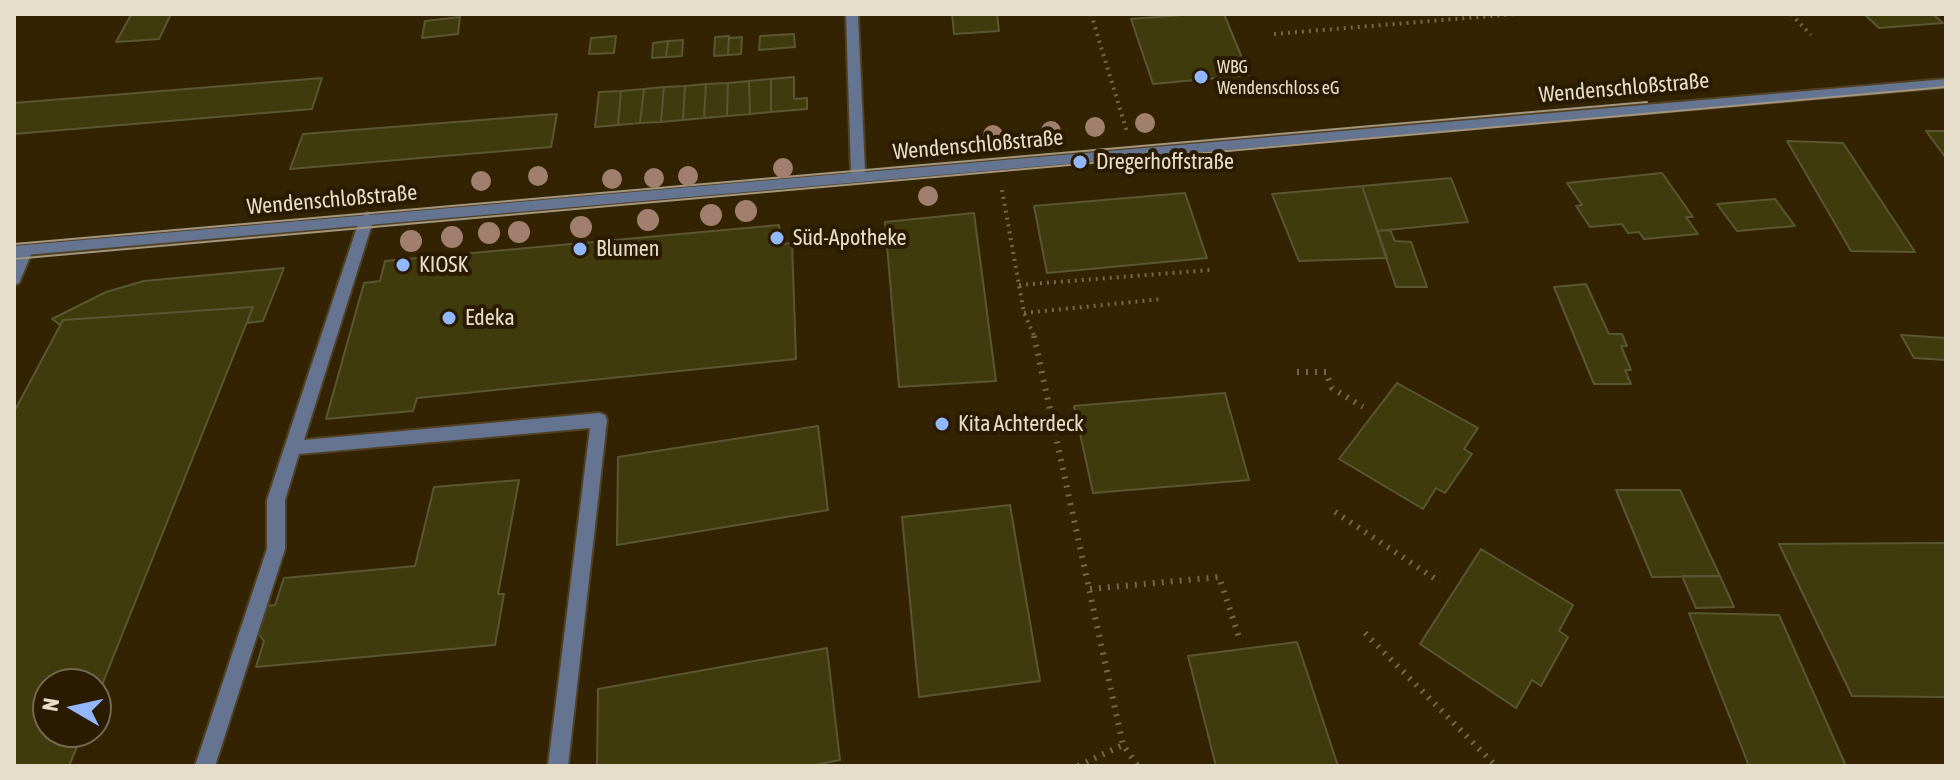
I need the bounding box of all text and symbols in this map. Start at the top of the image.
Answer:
place label: WBG Wendenschloss eG [1217,56,1340,98]
street label: Wendenschloßstraße [1538,67,1710,109]
marker: WBG Wendenschloss eG [1192,68,1210,86]
street label: Wendenschloßstraße [892,124,1064,166]
place label: Dregerhoffstraße [1096,149,1234,175]
marker: Dregerhoffstraße [1071,153,1089,171]
street label: Wendenschloßstraße [246,179,418,221]
place label: Süd-Apotheke [793,225,907,251]
marker: Süd-Apotheke [768,229,786,247]
place label: Blumen [596,236,659,262]
marker: Blumen [571,240,589,258]
place label: KIOSK [419,252,468,278]
marker: KIOSK [394,256,412,274]
place label: Edeka [465,305,515,331]
marker: Edeka [440,309,458,327]
place label: Kita Achterdeck [958,411,1084,437]
marker: Kita Achterdeck [933,415,951,433]
north arrow [32,668,112,748]
text: N [36,696,64,713]

